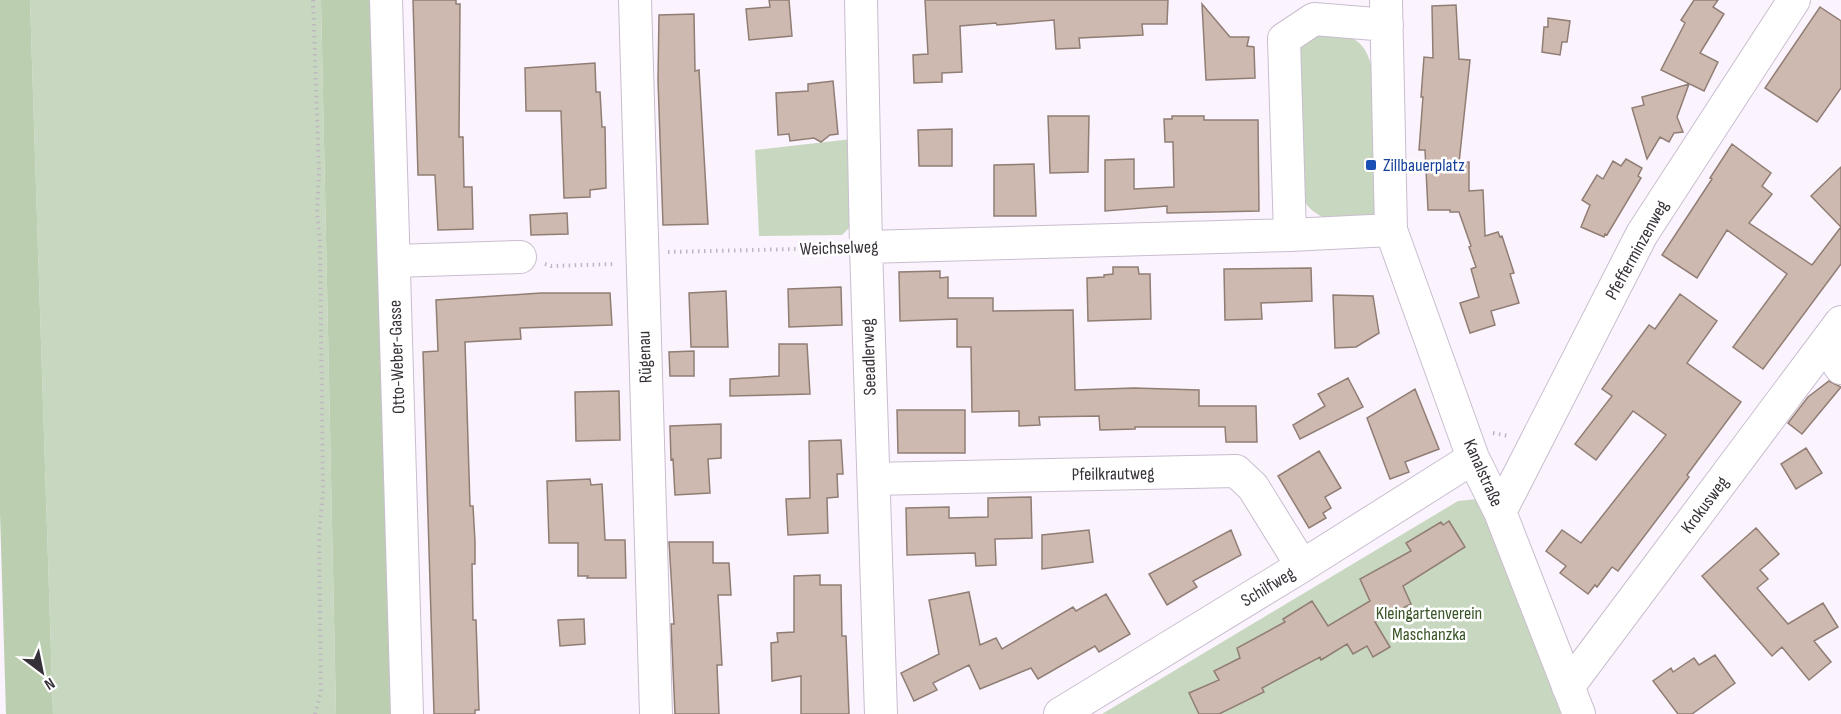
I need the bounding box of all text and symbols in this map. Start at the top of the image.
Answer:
place label: Zillbauerplatz [1383,155,1465,176]
marker: Zillbauerplatz [1364,158,1378,172]
street label: Pfefferminzenweg [1601,197,1673,303]
street label: Weichselweg [799,236,879,260]
street label: Otto-Weber-Gasse [385,300,409,414]
street label: Seeadlerweg [857,318,881,396]
street label: Rügenau [634,330,656,384]
street label: Kanalstraße [1459,436,1507,510]
street label: Pfeilkrautweg [1072,463,1154,485]
street label: Krokusweg [1677,472,1733,538]
street label: Schilfweg [1237,563,1299,611]
park label: Kleingartenverein Maschanzka [1376,603,1482,645]
north arrow [12,642,72,702]
text: N [40,673,58,694]

